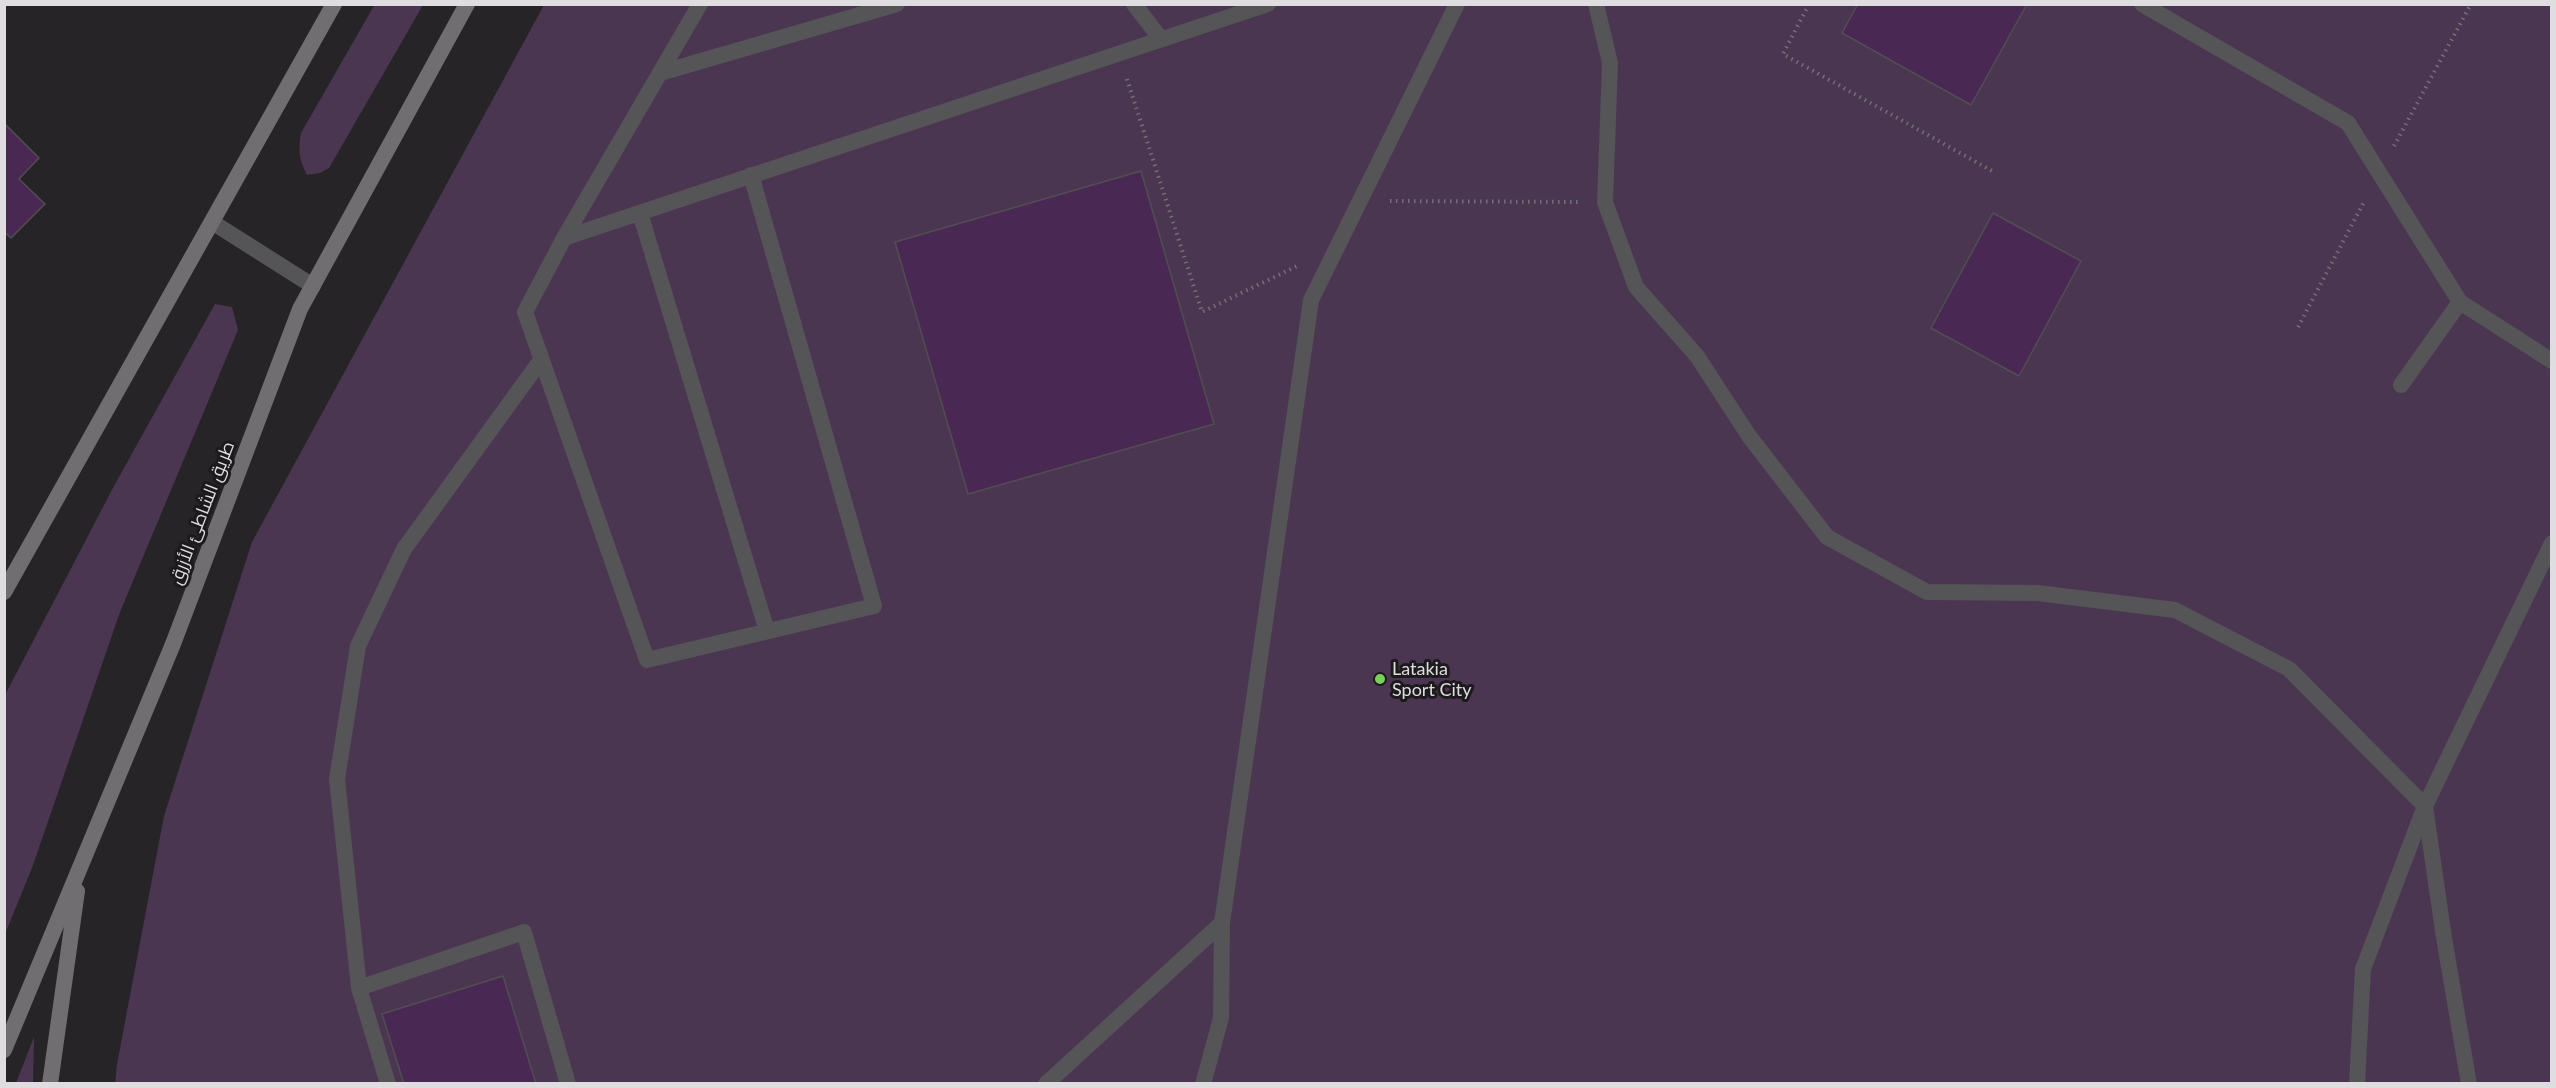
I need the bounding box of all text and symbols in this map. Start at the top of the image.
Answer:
street label: طريق الشاطئ الأزرق [165,438,239,588]
place label: Latakia Sport City [1392,658,1472,700]
marker: Latakia Sport City [1373,672,1387,686]

